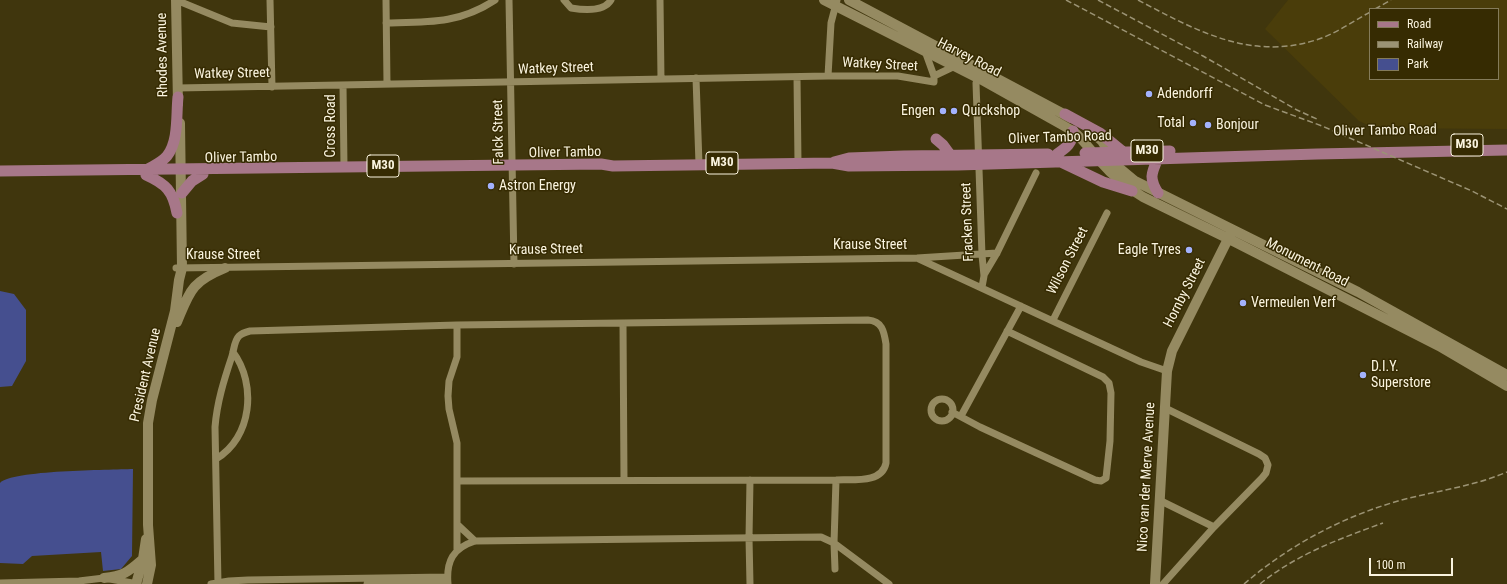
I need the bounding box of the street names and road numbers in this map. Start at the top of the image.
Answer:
street label: Rhodes Avenue [154,13,172,97]
street label: Harvey Road [934,35,1004,81]
street label: Watkey Street [842,55,918,75]
street label: Watkey Street [518,59,594,79]
street label: Watkey Street [194,65,270,83]
street label: Cross Road [323,94,339,158]
street label: Falck Street [490,99,508,165]
street label: Oliver Tambo Road [1333,122,1437,140]
street label: Oliver Tambo Road [1008,128,1112,148]
road number: M30 [1451,134,1483,156]
road number: M30 [1131,140,1163,162]
street label: Oliver Tambo [529,144,601,162]
street label: Oliver Tambo [205,149,277,167]
road number: M30 [706,152,738,174]
road number: M30 [367,155,399,177]
street label: Fracken Street [958,182,978,262]
street label: Wilson Street [1044,225,1092,297]
street label: Monument Road [1263,235,1351,291]
street label: Krause Street [833,237,907,253]
street label: Krause Street [509,241,583,259]
street label: Krause Street [186,247,260,263]
street label: Hornby Street [1160,256,1210,330]
street label: President Avenue [127,326,165,424]
street label: Nico van der Merve Avenue [1135,402,1159,552]

